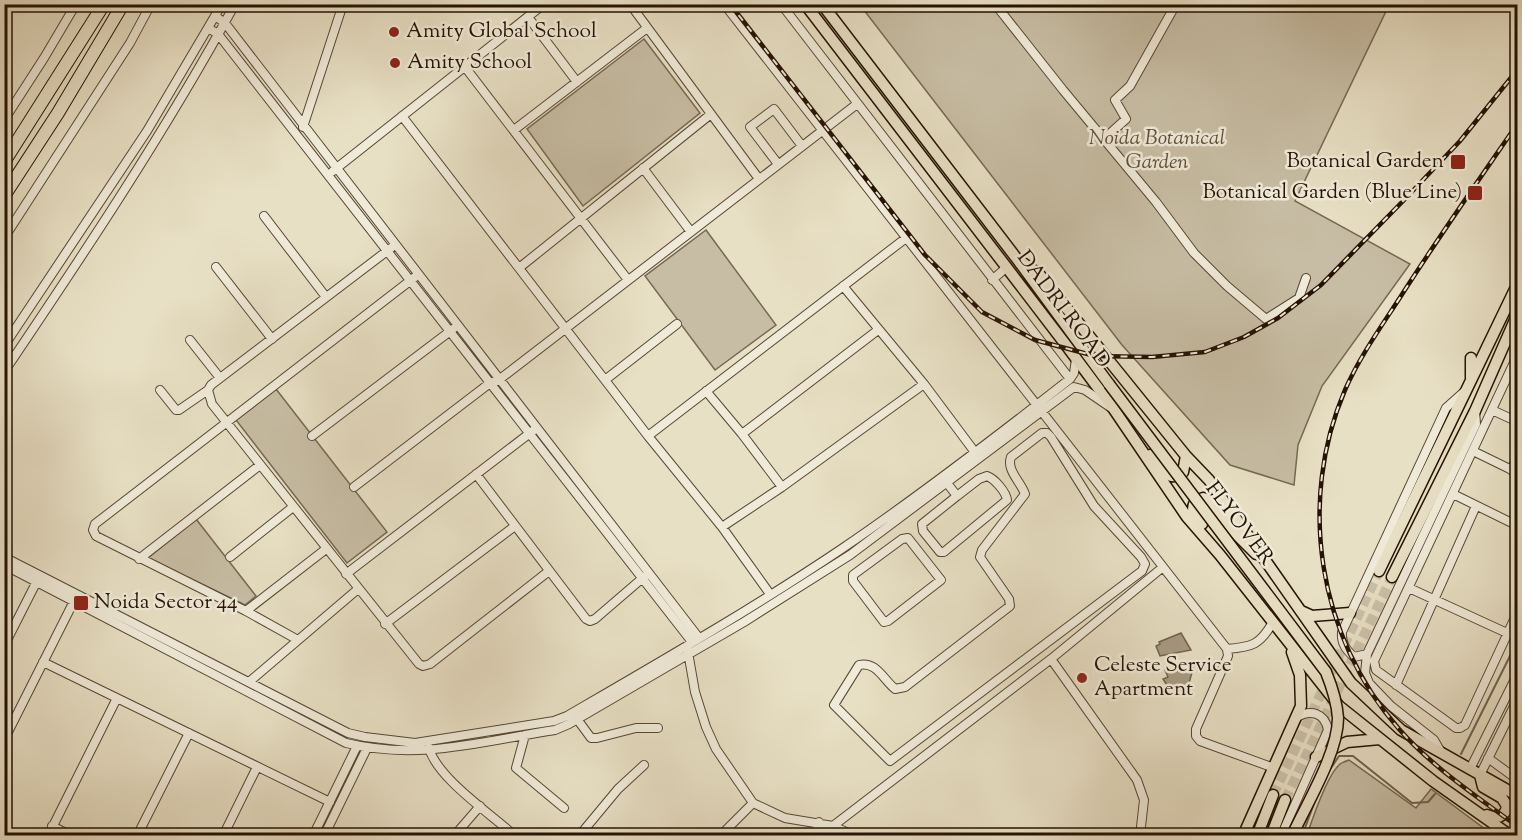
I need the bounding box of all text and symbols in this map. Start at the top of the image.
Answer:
place label: Amity Global School [406,17,597,47]
marker: Amity Global School [387,25,401,39]
place label: Amity School [407,48,532,78]
marker: Amity School [388,56,402,70]
park label: Noida Botanical Garden [1089,124,1225,178]
place label: Botanical Garden [1286,147,1444,177]
marker: Botanical Garden [1449,153,1467,171]
place label: Botanical Garden (Blue Line) [1203,178,1462,208]
marker: Botanical Garden (Blue Line) [1466,184,1484,202]
street label: DADRI ROAD [1009,245,1117,375]
street label: FLYOVER [1197,476,1281,572]
place label: Noida Sector 44 [94,588,238,618]
marker: Noida Sector 44 [72,594,90,612]
place label: Celeste Service Apartment [1094,651,1231,705]
marker: Celeste Service Apartment [1075,671,1089,685]

